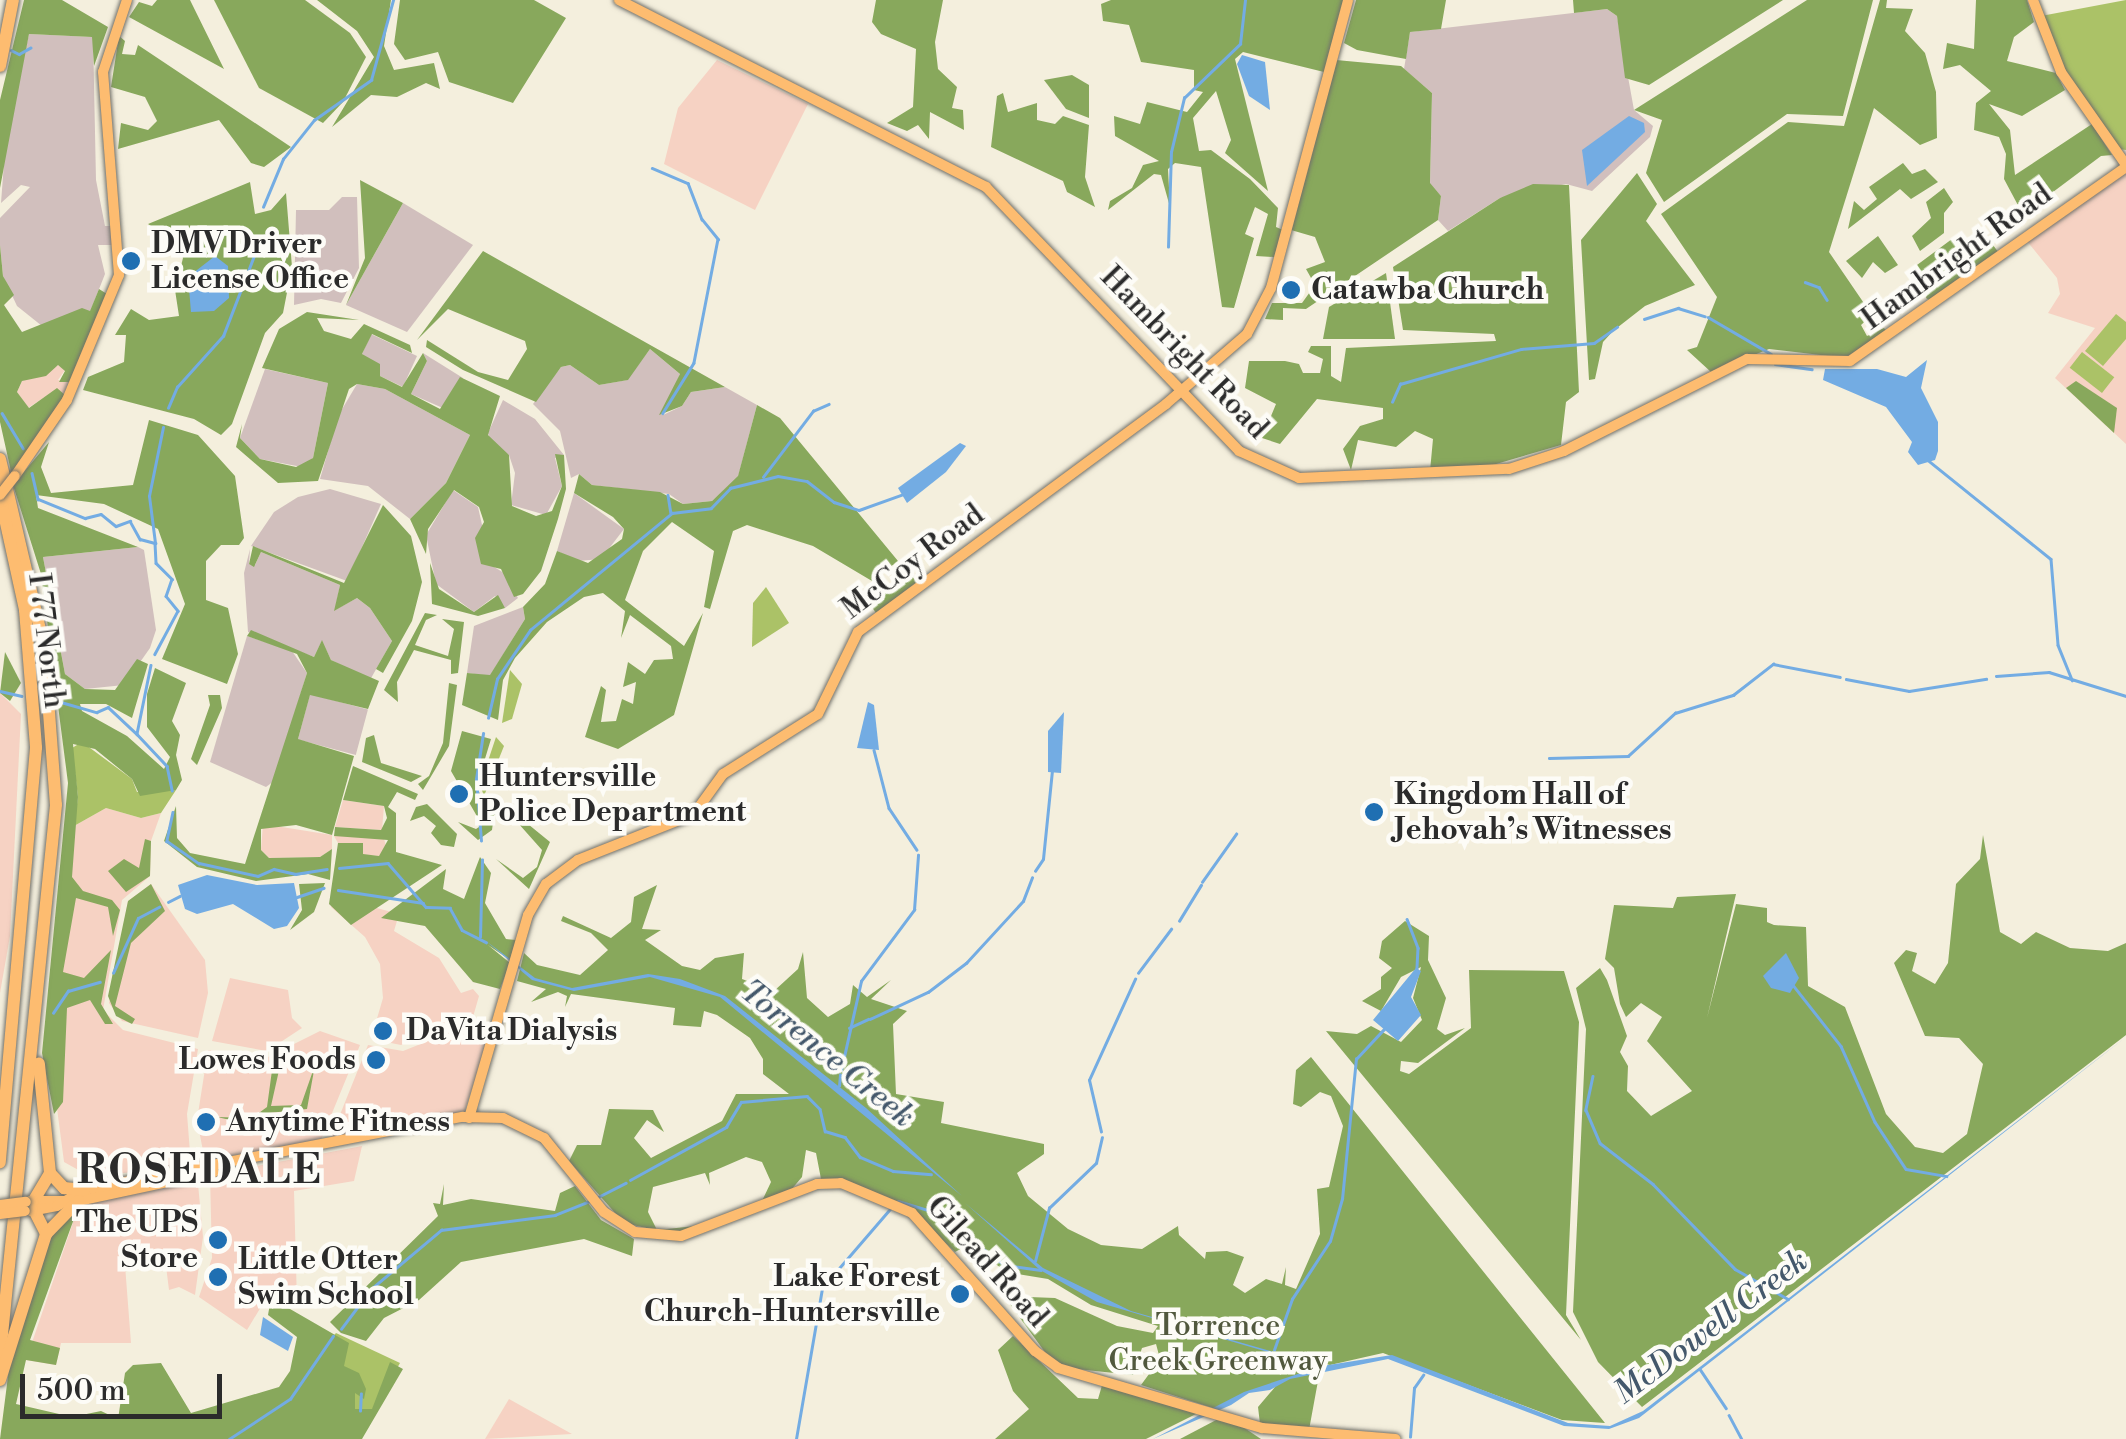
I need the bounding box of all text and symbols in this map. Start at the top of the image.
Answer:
street label: Hambright Road [1855,176,2059,338]
place label: DMV Driver License Office [151,226,349,296]
marker: DMV Driver License Office [120,250,142,272]
street label: Hambright Road [1093,259,1275,447]
place label: Catawba Church [1311,272,1544,308]
marker: Catawba Church [1280,279,1302,301]
street label: McCoy Road [835,497,991,627]
street label: I 77 North [20,572,72,710]
place label: Huntersville Police Department [479,759,746,830]
place label: Kingdom Hall of Jehovah’s Witnesses [1394,777,1672,848]
marker: Huntersville Police Department [448,783,470,805]
marker: Kingdom Hall of Jehovah’s Witnesses [1363,801,1385,823]
water label: Torrence Creek [732,972,922,1136]
place label: DaVita Dialysis [406,1013,617,1049]
marker: DaVita Dialysis [370,1018,396,1044]
place label: Lowes Foods [178,1042,356,1078]
marker: Lowes Foods [365,1049,387,1071]
place label: Anytime Fitness [226,1104,450,1140]
marker: Anytime Fitness [195,1111,217,1133]
district label: ROSEDALE [77,1147,323,1195]
street label: Gilead Road [919,1189,1055,1335]
place label: The UPS Store [76,1205,198,1276]
marker: The UPS Store [207,1229,229,1251]
place label: Little Otter Swim School [238,1242,414,1312]
water label: McDowell Creek [1607,1242,1815,1412]
place label: Lake Forest Church-Huntersville [644,1259,940,1330]
marker: Little Otter Swim School [207,1266,229,1288]
marker: Lake Forest Church-Huntersville [949,1283,971,1305]
park label: Torrence Creek Greenway [1109,1308,1327,1378]
scale bar [25,1354,228,1416]
text: 500 m [37,1372,126,1410]

